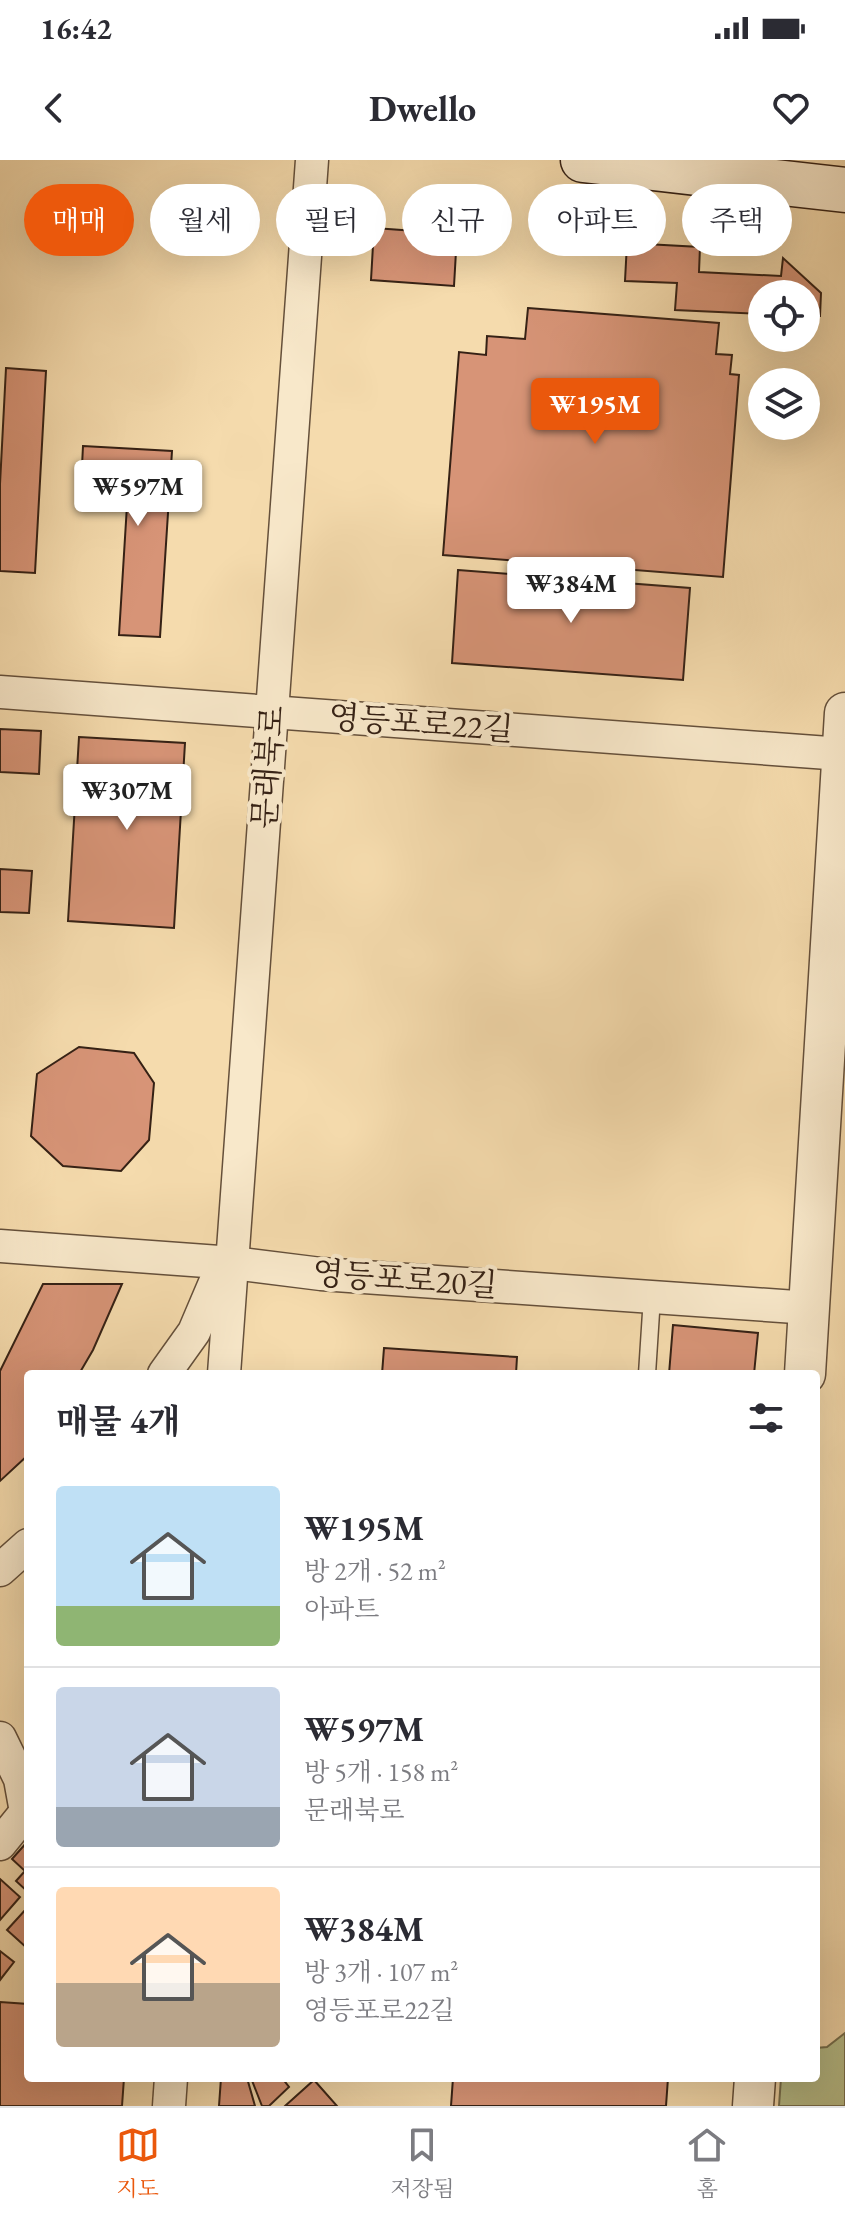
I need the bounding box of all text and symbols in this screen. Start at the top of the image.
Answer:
text: 16:42 [40,9,112,48]
text: Dwello [369,85,476,132]
icon: back [32,86,76,130]
icon: heart [769,86,813,130]
chip: 매매 [24,184,134,256]
chip: 월세 [150,184,260,256]
chip: 필터 [276,184,386,256]
chip: 신규 [402,184,512,256]
chip: 아파트 [528,184,666,256]
chip: 주택 [682,184,792,256]
map controls [748,280,820,440]
button: locate [748,280,820,352]
button: layers [748,368,820,440]
pin: ₩195M [539,378,651,446]
text: ₩195M [549,387,641,421]
pin: ₩597M [82,460,194,528]
text: ₩597M [92,469,184,503]
pin: ₩384M [515,557,627,625]
text: ₩384M [525,566,617,600]
street label: 영등포로22길 [327,696,515,750]
street label: 문래북로 [243,704,293,830]
pin: ₩307M [71,764,183,832]
text: ₩307M [81,773,173,807]
street label: 영등포로20길 [311,1252,499,1306]
icon: filters [744,1396,788,1440]
text: 매물 4개 [56,1399,181,1443]
text: ₩195M [304,1506,424,1550]
icon: home [120,1518,216,1614]
text: 방 2개 · 52 m² [304,1554,446,1588]
text: 아파트 [304,1592,379,1626]
text: ₩597M [304,1707,424,1751]
icon: home [120,1719,216,1815]
text: 방 5개 · 158 m² [304,1755,458,1789]
text: 문래북로 [304,1793,404,1827]
text: ₩384M [304,1907,424,1951]
icon: home [120,1919,216,2015]
text: 방 3개 · 107 m² [304,1955,458,1989]
text: 영등포로22길 [304,1993,455,2027]
tab: 지도 [116,2123,160,2203]
tab: 저장됨 [391,2123,454,2203]
tab: 홈 [685,2123,729,2203]

